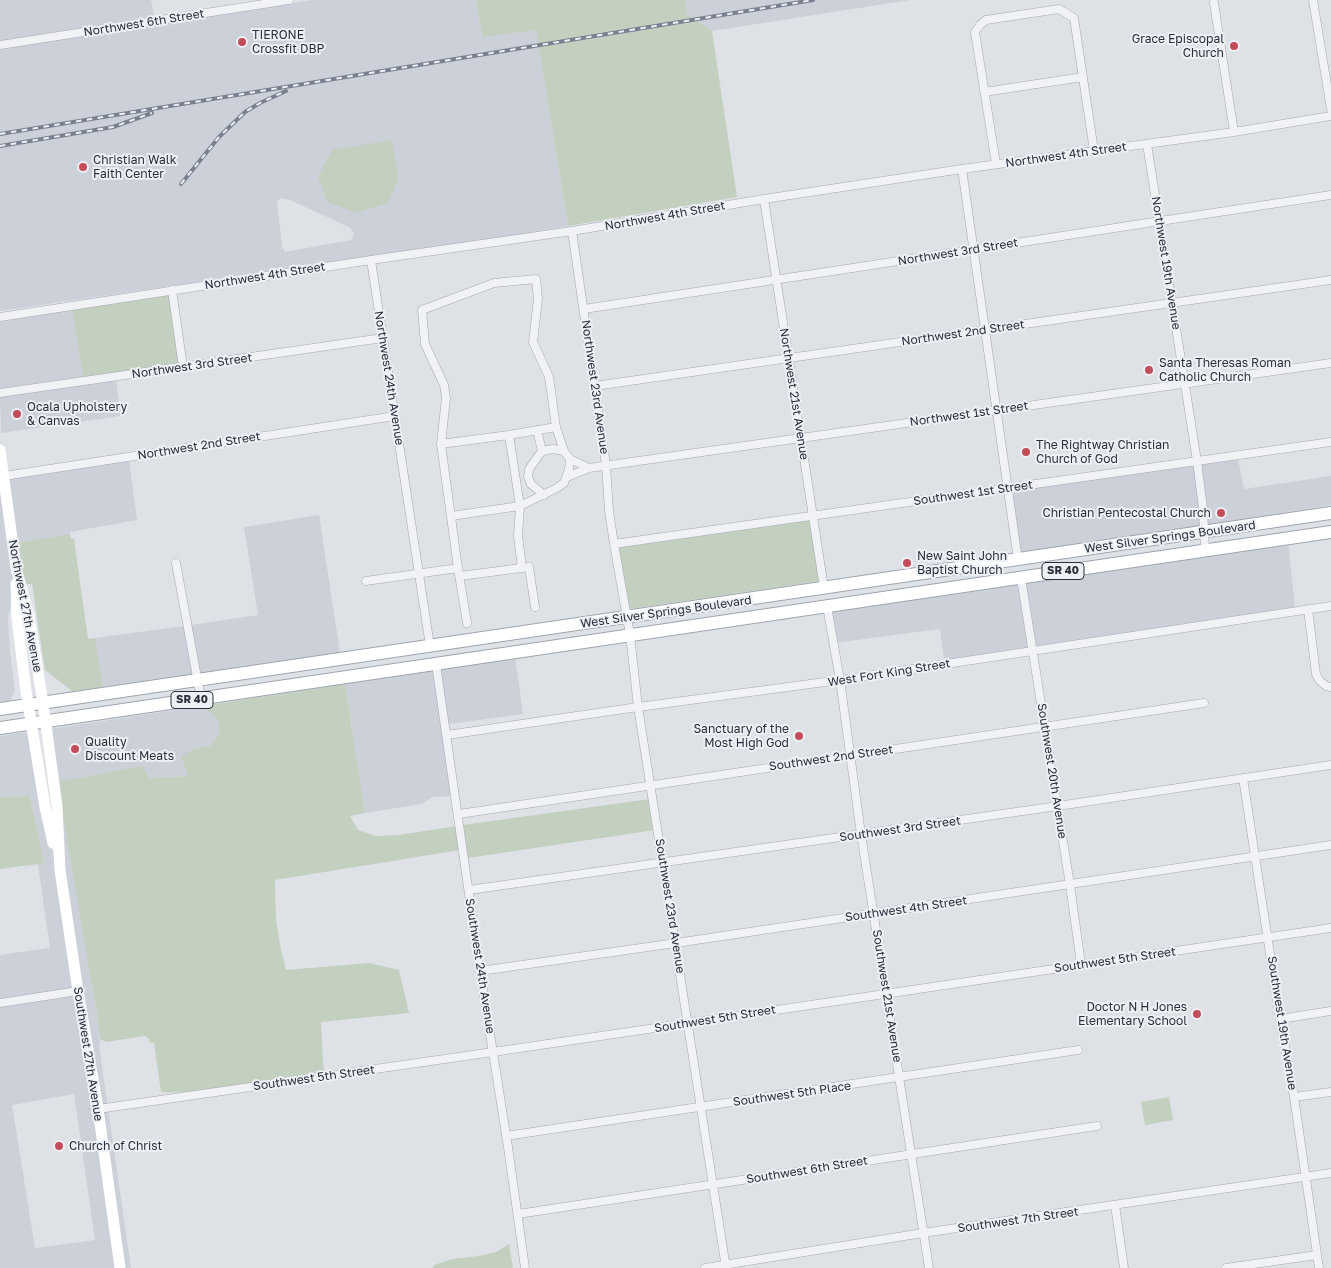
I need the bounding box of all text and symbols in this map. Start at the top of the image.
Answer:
street label: Northwest 6th Street [83,6,205,40]
place label: TIERONE Crossfit DBP [252,28,324,56]
place label: Grace Episcopal Church [1132,32,1224,60]
marker: TIERONE Crossfit DBP [236,36,248,48]
marker: Grace Episcopal Church [1228,40,1240,52]
street label: Northwest 4th Street [1005,139,1127,171]
place label: Christian Walk Faith Center [93,153,176,181]
marker: Christian Walk Faith Center [77,161,89,173]
street label: Northwest 19th Avenue [1148,195,1184,331]
street label: Northwest 4th Street [604,198,726,234]
street label: Northwest 3rd Street [897,235,1019,269]
street label: Northwest 4th Street [204,259,326,293]
street label: Northwest 24th Avenue [371,310,407,446]
street label: Northwest 2nd Street [900,317,1026,349]
street label: Northwest 23rd Avenue [578,319,612,455]
street label: Northwest 21st Avenue [776,327,812,461]
street label: Northwest 3rd Street [131,350,253,382]
place label: Santa Theresas Roman Catholic Church [1159,356,1291,384]
marker: Santa Theresas Roman Catholic Church [1143,364,1155,376]
street label: Northwest 1st Street [909,399,1029,429]
place label: Ocala Upholstery & Canvas [27,400,127,428]
marker: Ocala Upholstery & Canvas [11,408,23,420]
street label: Northwest 2nd Street [137,429,261,463]
place label: The Rightway Christian Church of God [1036,438,1169,466]
marker: The Rightway Christian Church of God [1020,446,1032,458]
street label: Southwest 1st Street [912,477,1034,509]
place label: Christian Pentecostal Church [1043,506,1211,520]
marker: Christian Pentecostal Church [1215,507,1227,519]
street label: West Silver Springs Boulevard [1083,518,1257,556]
street label: Northwest 27th Avenue [5,538,45,674]
place label: New Saint John Baptist Church [917,549,1007,577]
marker: New Saint John Baptist Church [901,557,913,569]
road number: SR 40 [1042,562,1084,580]
street label: West Silver Springs Boulevard [579,593,753,631]
street label: West Fort King Street [827,656,951,690]
road number: SR 40 [171,692,213,708]
street label: Southwest 20th Avenue [1034,702,1070,840]
place label: Sanctuary of the Most High God [693,722,789,750]
marker: Sanctuary of the Most High God [793,730,805,742]
place label: Quality Discount Meats [85,735,174,763]
street label: Southwest 2nd Street [768,742,894,774]
marker: Quality Discount Meats [69,743,81,755]
street label: Southwest 3rd Street [838,813,962,845]
street label: Southwest 23rd Avenue [652,838,688,974]
street label: Southwest 4th Street [844,893,968,925]
street label: Southwest 24th Avenue [462,897,498,1035]
street label: Southwest 21st Avenue [869,929,905,1063]
street label: Southwest 5th Street [1053,944,1177,976]
street label: Southwest 19th Avenue [1264,955,1300,1091]
street label: Southwest 27th Avenue [70,986,106,1122]
place label: Doctor N H Jones Elementary School [1078,1000,1187,1028]
street label: Southwest 5th Street [653,1002,777,1036]
marker: Doctor N H Jones Elementary School [1191,1008,1203,1020]
street label: Southwest 5th Street [252,1062,376,1094]
street label: Southwest 5th Place [732,1079,852,1109]
place label: Church of Christ [69,1139,162,1153]
marker: Church of Christ [53,1140,65,1152]
street label: Southwest 6th Street [745,1153,869,1187]
street label: Southwest 7th Street [957,1204,1079,1236]

